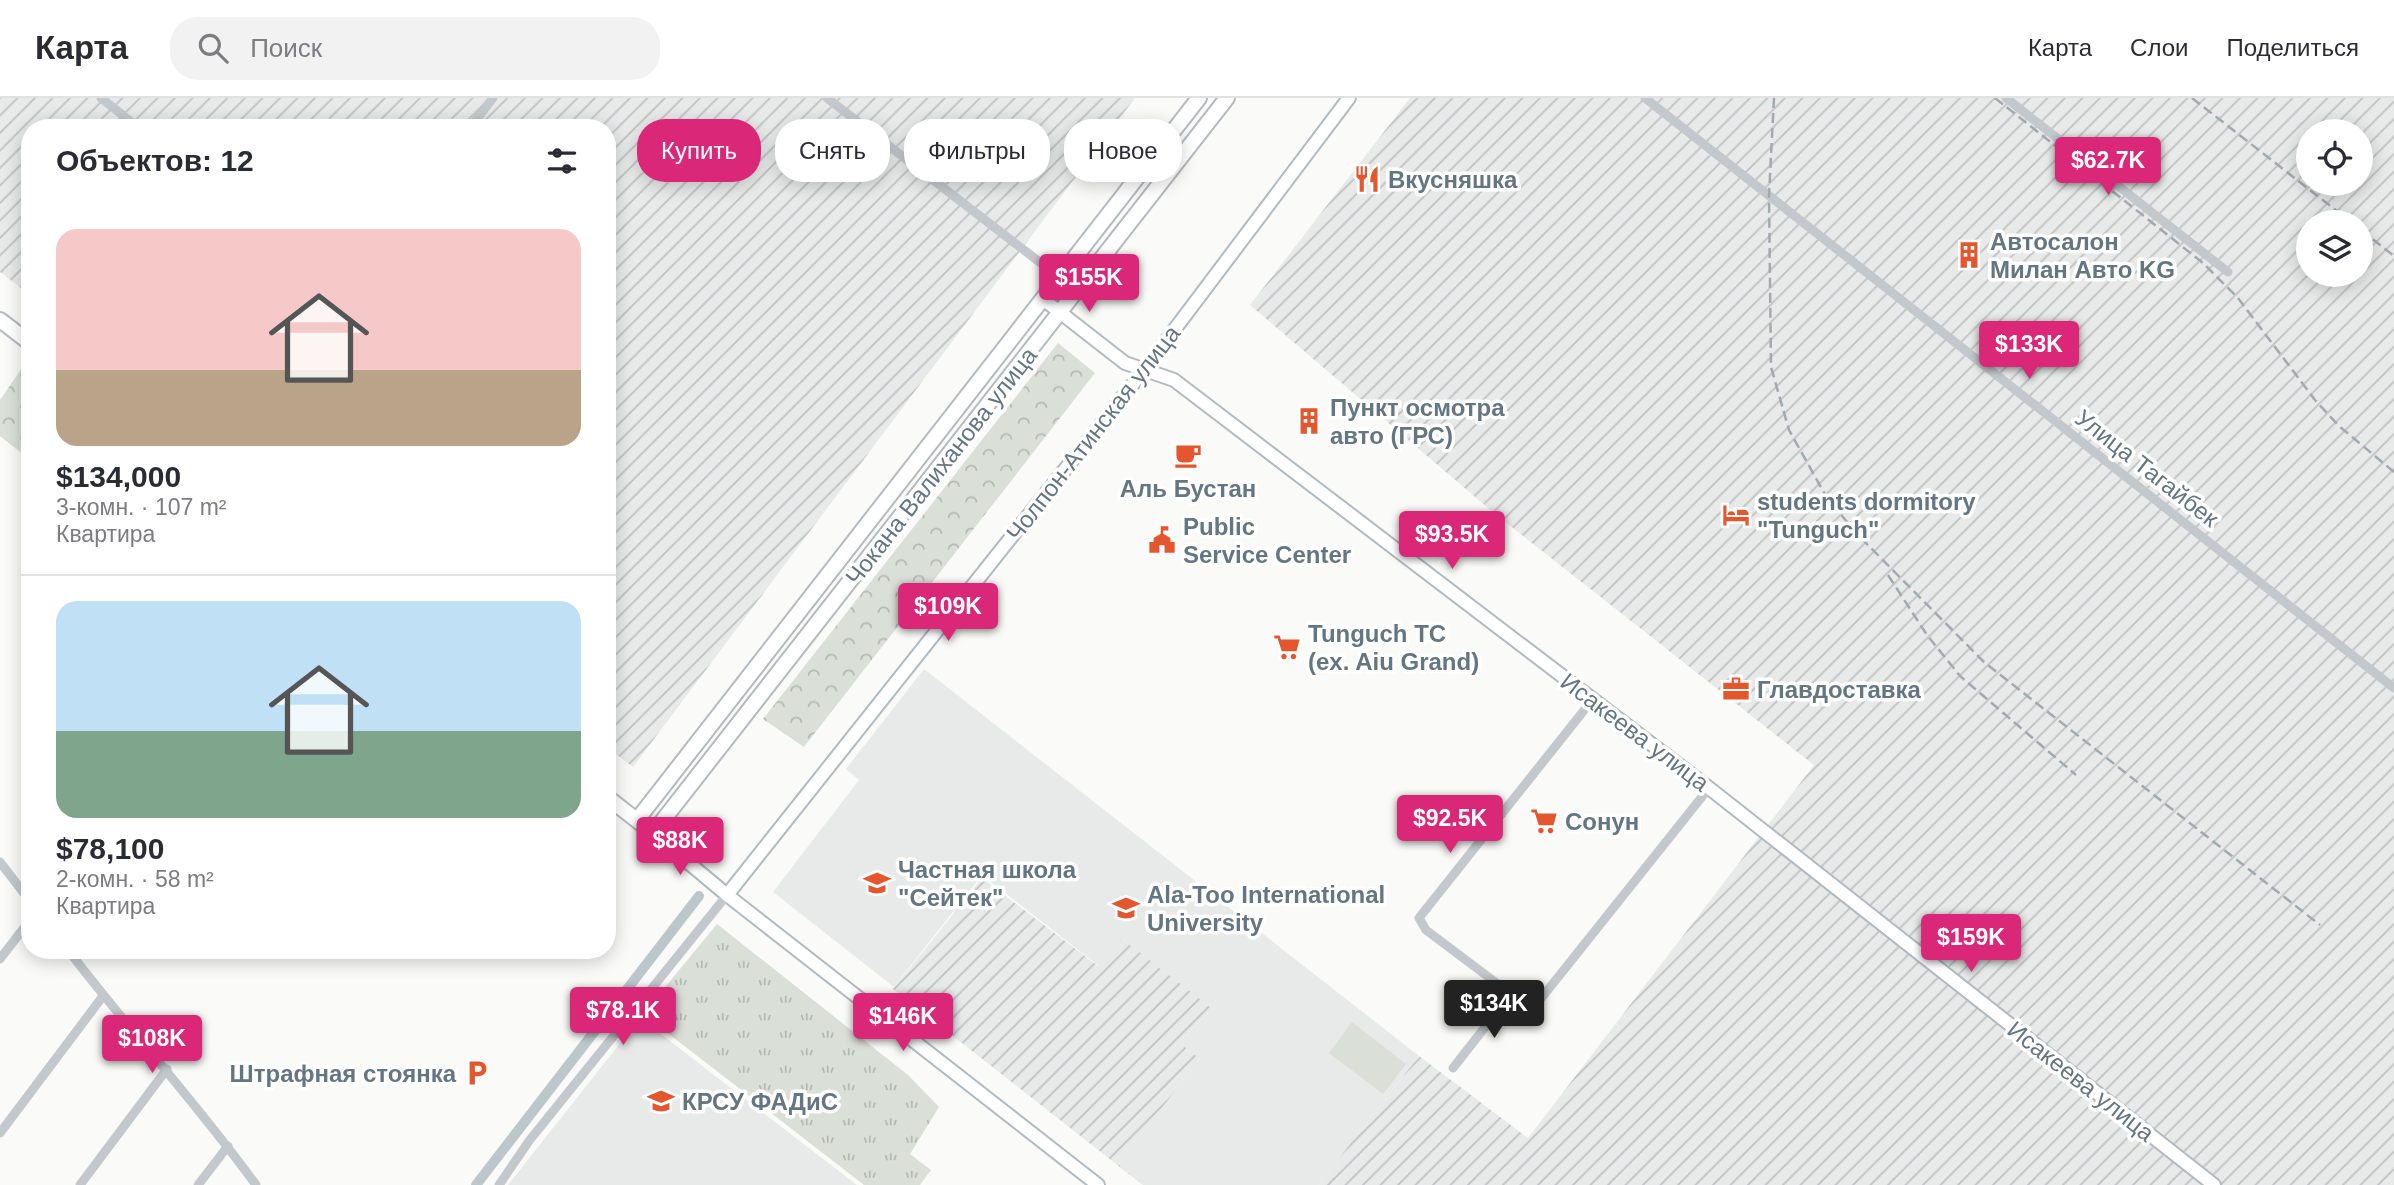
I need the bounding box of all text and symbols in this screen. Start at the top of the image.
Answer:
search box [170,17,660,80]
text: Карта [35,29,128,66]
icon: search [194,29,232,67]
text: Поиск [250,33,322,63]
text: Карта [2028,34,2092,61]
text: Слои [2130,34,2188,61]
text: Поделиться [2226,34,2359,61]
chip: Купить [637,119,761,182]
chip: Снять [775,119,890,182]
chip: Фильтры [904,119,1050,182]
chip: Новое [1064,119,1182,182]
map controls [2296,119,2373,287]
button: locate [2296,119,2373,196]
pin: $62.7K [2051,138,2165,197]
icon: filters [543,142,581,180]
text: Объектов: 12 [56,144,254,177]
text: $62.7K [2071,147,2145,173]
restaurant icon: Вкусняшка [1352,164,1382,194]
place label: Вкусняшка [1388,166,1518,193]
button: layers [2296,210,2373,287]
place label: Автосалон Милан Авто KG [1990,228,2175,283]
building icon: Автосалон Милан Авто KG [1954,240,1984,270]
pin: $155K [1040,254,1138,314]
text: $155K [1055,264,1123,290]
icon: home [256,275,382,401]
street label: Чолпон-Атинская улица [1001,320,1186,546]
pin: $133K [1980,322,2078,381]
text: $133K [1995,331,2063,357]
street label: Чокана Валиханова улица [840,341,1043,590]
place label: Пункт осмотра авто (ГРС) [1330,394,1505,449]
street label: Улица Тагайбек [2070,404,2224,533]
building icon: Пункт осмотра авто (ГРС) [1294,406,1324,436]
cafe icon: Аль Бустан [1173,440,1203,470]
text: $134,000 [56,460,181,493]
place label: Аль Бустан [1120,475,1256,502]
place label: students dormitory "Tunguch" [1757,488,1976,543]
text: 3-комн. · 107 m² [56,494,227,520]
hotel icon: students dormitory "Tunguch" [1721,500,1751,530]
pin: $93.5K [1395,512,1509,571]
place label: Public Service Center [1183,513,1351,568]
text: Квартира [56,521,155,547]
text: $93.5K [1415,521,1489,547]
public building icon: Public Service Center [1147,525,1177,555]
pin: $109K [899,584,997,643]
text: $109K [914,593,982,619]
place label: Tunguch TC (ex. Aiu Grand) [1308,620,1479,675]
supermarket icon: Tunguch TC (ex. Aiu Grand) [1272,632,1302,662]
icon: home [256,647,382,773]
street label: Исакеева улица [1556,667,1715,797]
office icon: Главдоставка [1721,674,1751,704]
place label: Главдоставка [1757,676,1922,703]
pin: $92.5K [1393,796,1507,855]
text: $92.5K [1413,805,1487,831]
supermarket icon: Сонун [1529,806,1559,836]
place label: Сонун [1565,808,1639,835]
pin: $88K [639,818,721,877]
text: $88K [653,827,707,853]
text: $78,100 [56,832,164,865]
place label: Частная школа "Сейтек" [898,856,1077,911]
text: 2-комн. · 58 m² [56,866,214,892]
school or university icon: Частная школа "Сейтек" [862,868,892,898]
place label: Ala-Too International University [1147,881,1385,936]
text: Квартира [56,893,155,919]
school or university icon: Ala-Too International University [1111,893,1141,923]
pin: $159K [1922,914,2020,974]
text: $159K [1937,924,2005,950]
pin: $134K [1445,981,1543,1040]
pin: $78.1K [566,988,680,1047]
text: $134K [1460,990,1528,1016]
pin: $146K [854,993,952,1053]
text: $78.1K [586,997,660,1023]
text: $146K [869,1003,937,1029]
street label: Исакеева улица [2002,1015,2160,1147]
pin: $108K [103,1016,201,1075]
text: $108K [118,1025,186,1051]
parking icon: Штрафная стоянка [462,1058,492,1088]
place label: Штрафная стоянка [230,1060,457,1087]
school or university icon: КРСУ ФАДиС [646,1086,676,1116]
place label: КРСУ ФАДиС [682,1088,838,1115]

